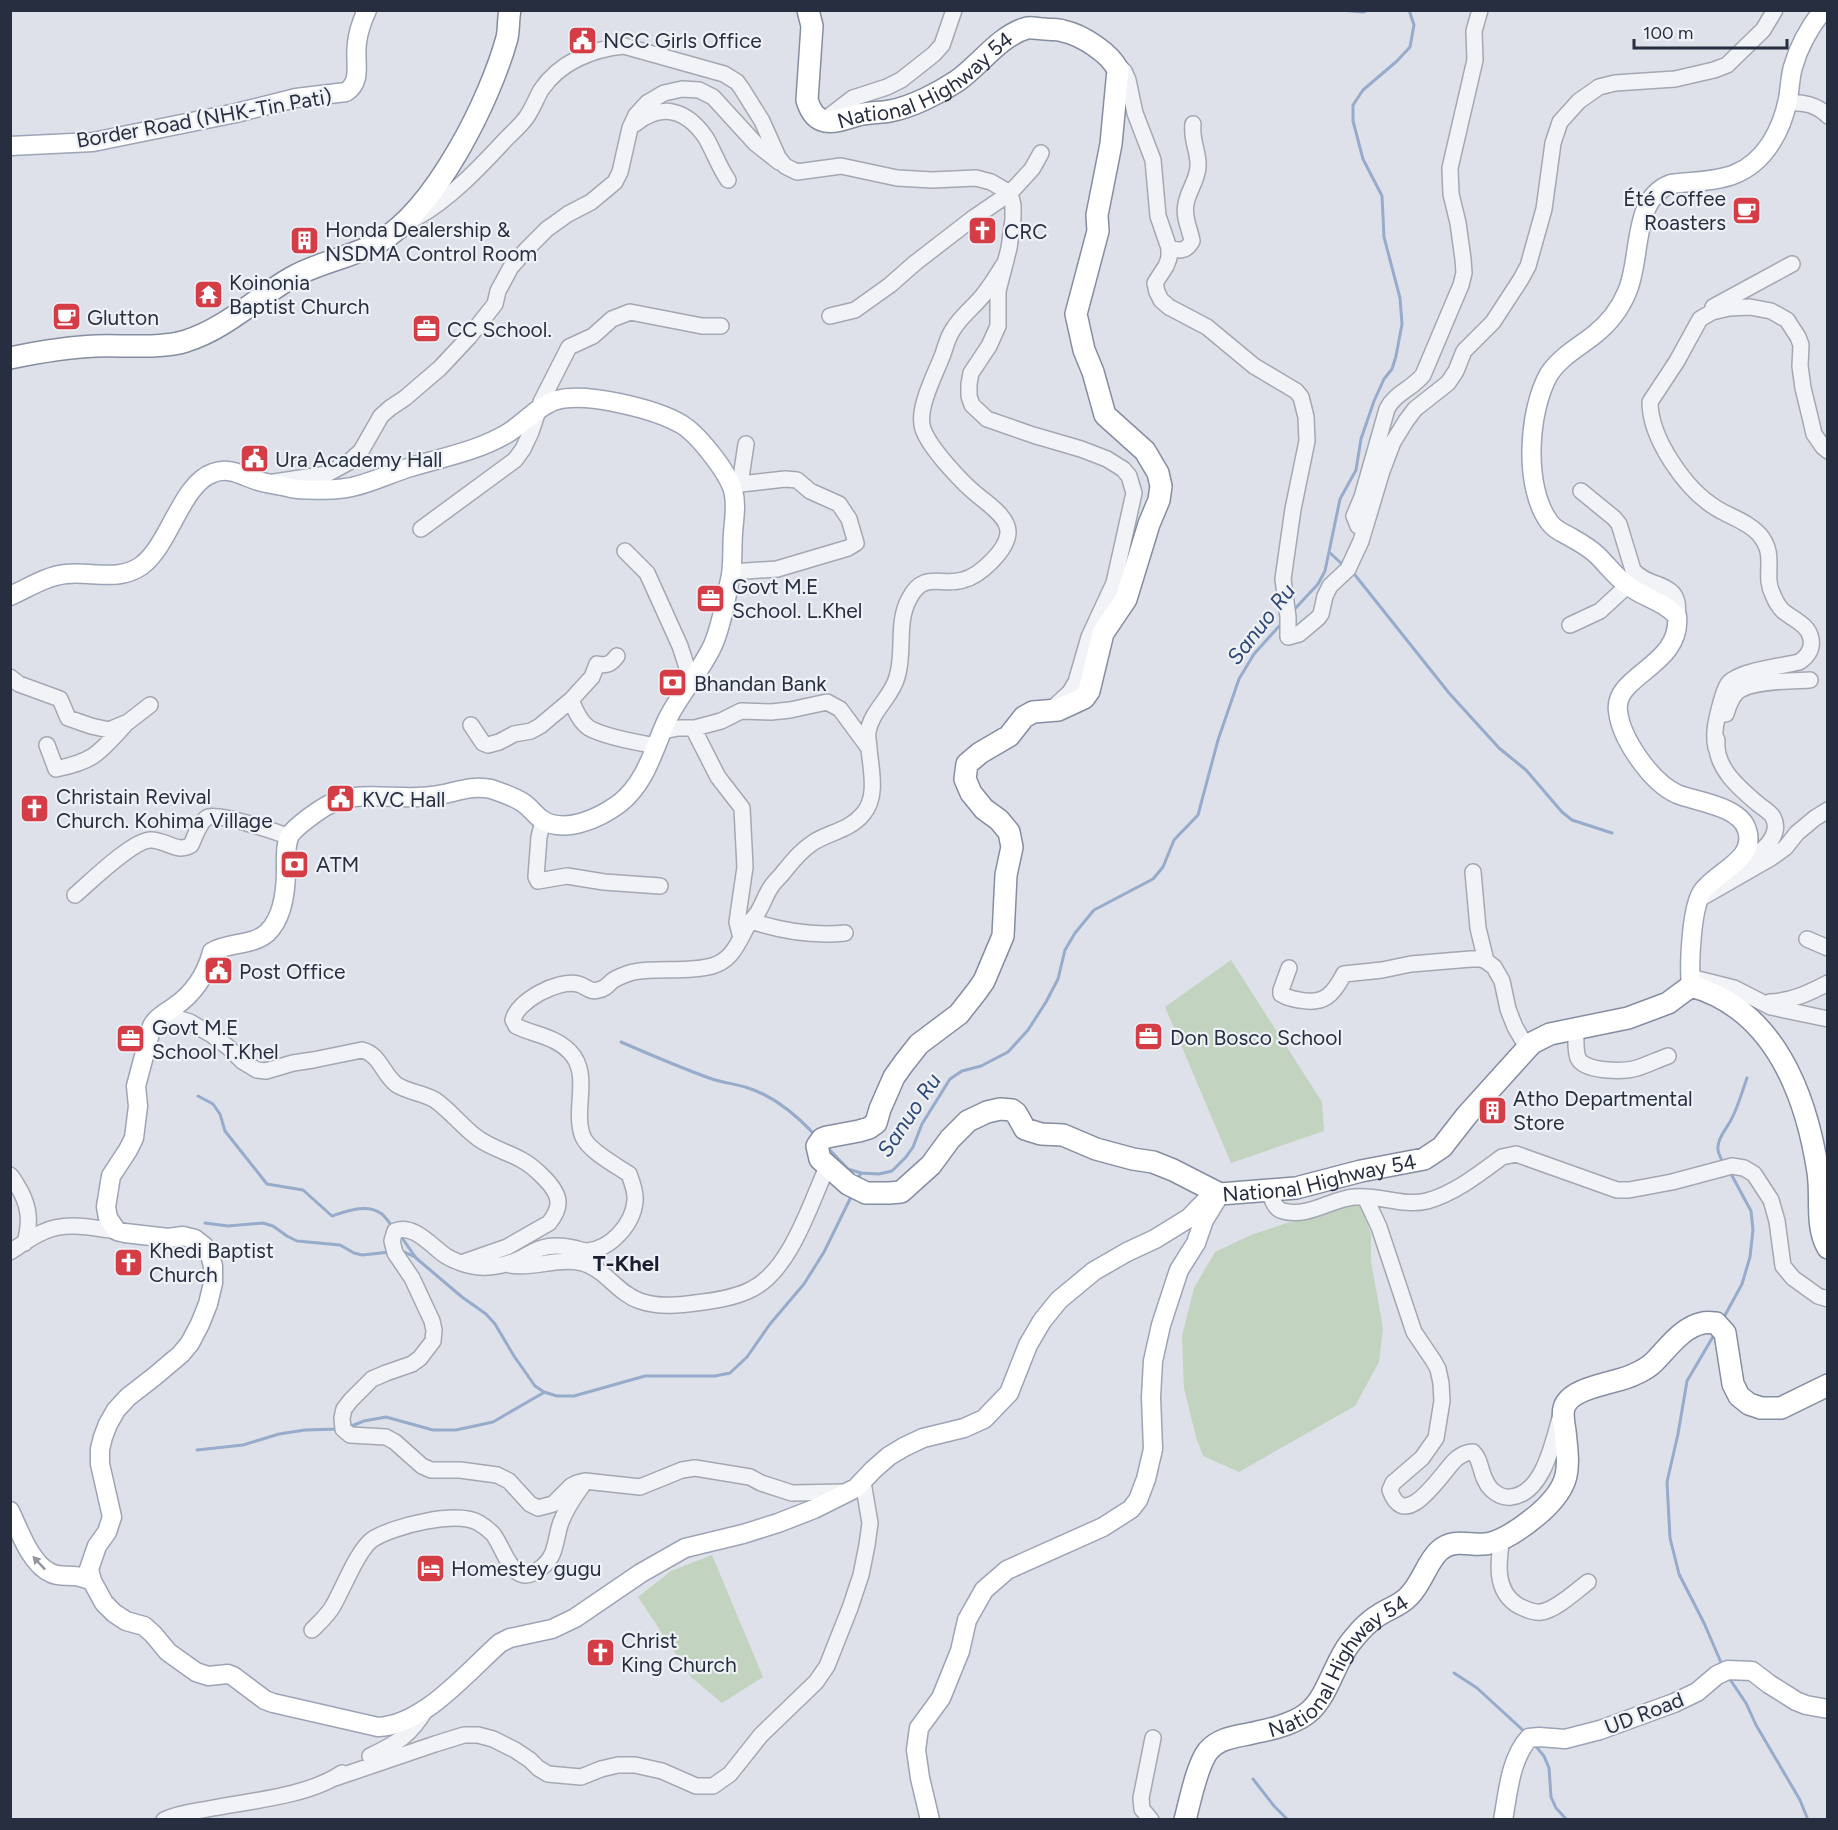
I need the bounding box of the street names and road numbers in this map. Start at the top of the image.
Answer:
street label: National Highway 54 [834,25,1017,133]
street label: Border Road (NHK-Tin Pati) [74,83,334,153]
street label: National Highway 54 [1221,1148,1418,1206]
street label: National Highway 54 [1265,1589,1413,1742]
street label: UD Road [1601,1686,1687,1740]

